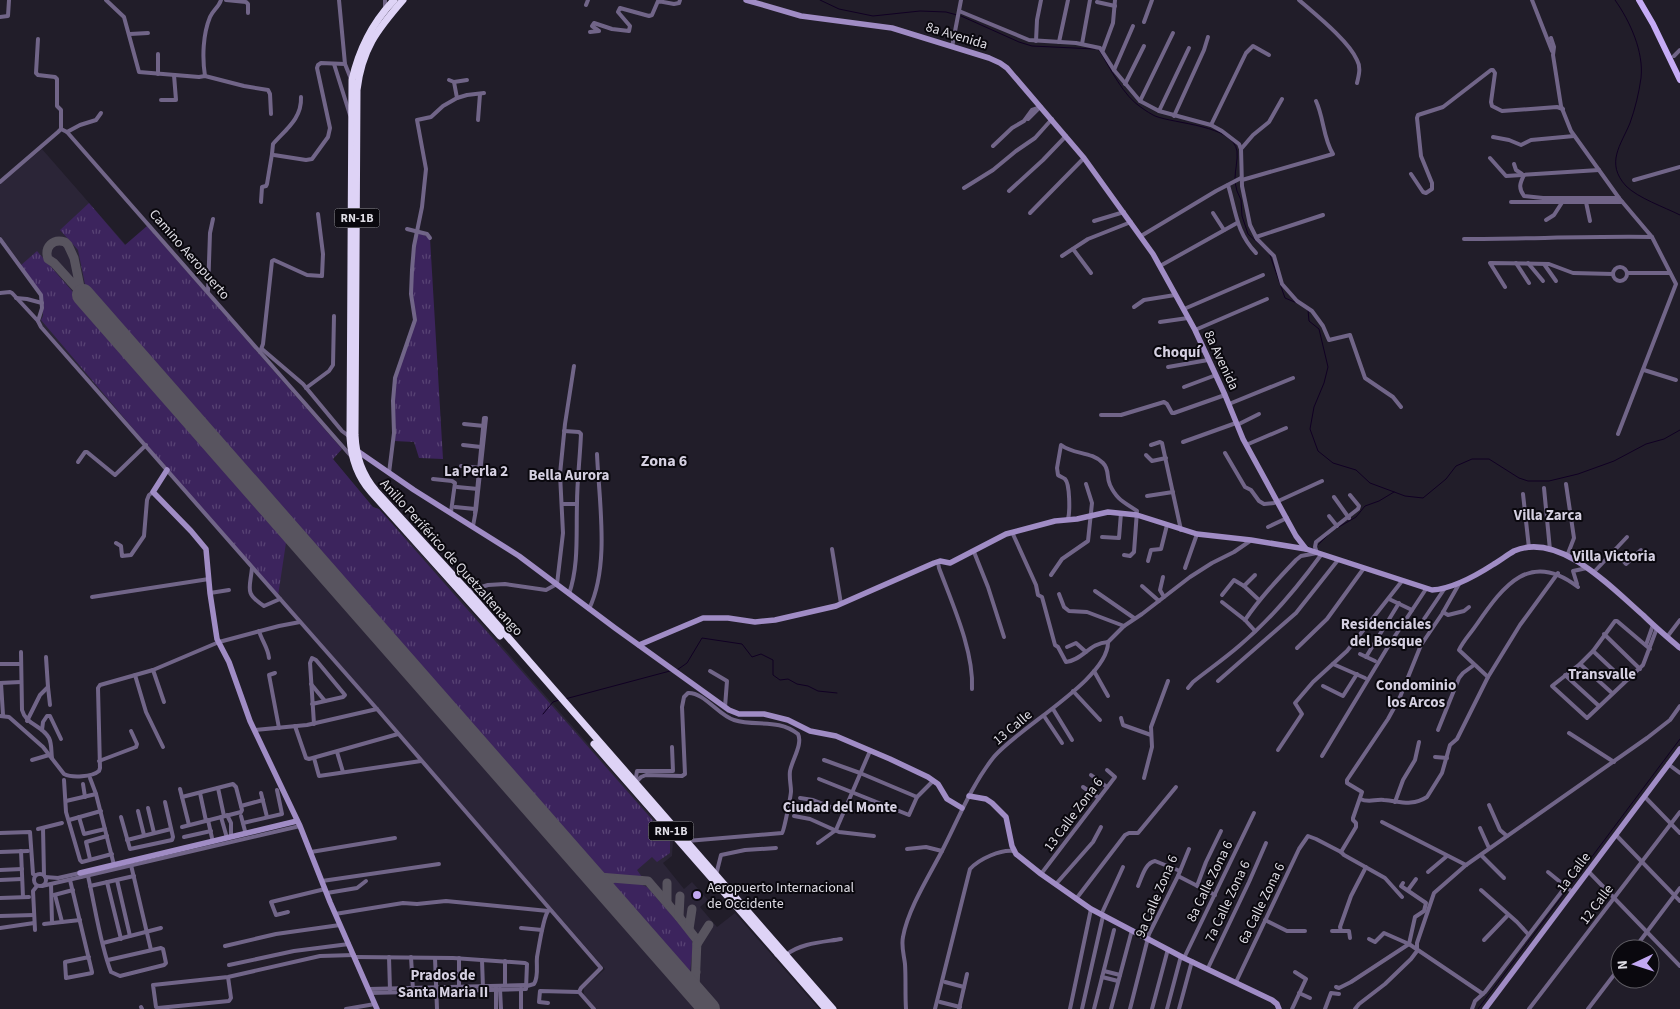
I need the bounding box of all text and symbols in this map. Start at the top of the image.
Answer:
street label: 8a Avenida [923,17,990,55]
street label: Camino Aeropuerto [144,205,234,304]
road number: RN-1B [334,208,380,228]
street label: 8a Avenida [1199,327,1244,394]
district label: Choquí [1154,342,1201,363]
district label: Zona 6 [641,450,687,472]
district label: La Perla 2 [444,461,508,482]
district label: Bella Aurora [528,465,610,486]
street label: Anillo Periférico de Quetzaltenango [375,475,527,641]
district label: Villa Zarca [1513,505,1582,526]
district label: Villa Victoria [1571,546,1656,567]
district label: Residenciales del Bosque [1341,614,1432,652]
district label: Transvalle [1568,664,1636,685]
district label: Condominio los Arcos [1376,675,1456,713]
street label: 13 Calle [989,705,1037,750]
street label: 13 Calle Zona 6 [1039,773,1108,856]
district label: Ciudad del Monte [783,797,898,818]
road number: RN-1B [648,821,694,840]
street label: 8a Calle Zona 6 [1182,837,1238,925]
street label: 1a Calle [1552,848,1596,897]
street label: 9a Calle Zona 6 [1131,852,1183,941]
street label: 7a Calle Zona 6 [1200,857,1256,946]
street label: 6a Calle Zona 6 [1234,859,1290,947]
place label: Aeropuerto Internacional de Occidente [707,878,854,914]
street label: 12 Calle [1575,880,1619,929]
marker: Aeropuerto Internacional de Occidente [691,889,703,901]
north arrow [1610,939,1660,989]
text: N [1613,959,1633,970]
district label: Prados de Santa Maria II [398,965,488,1003]

